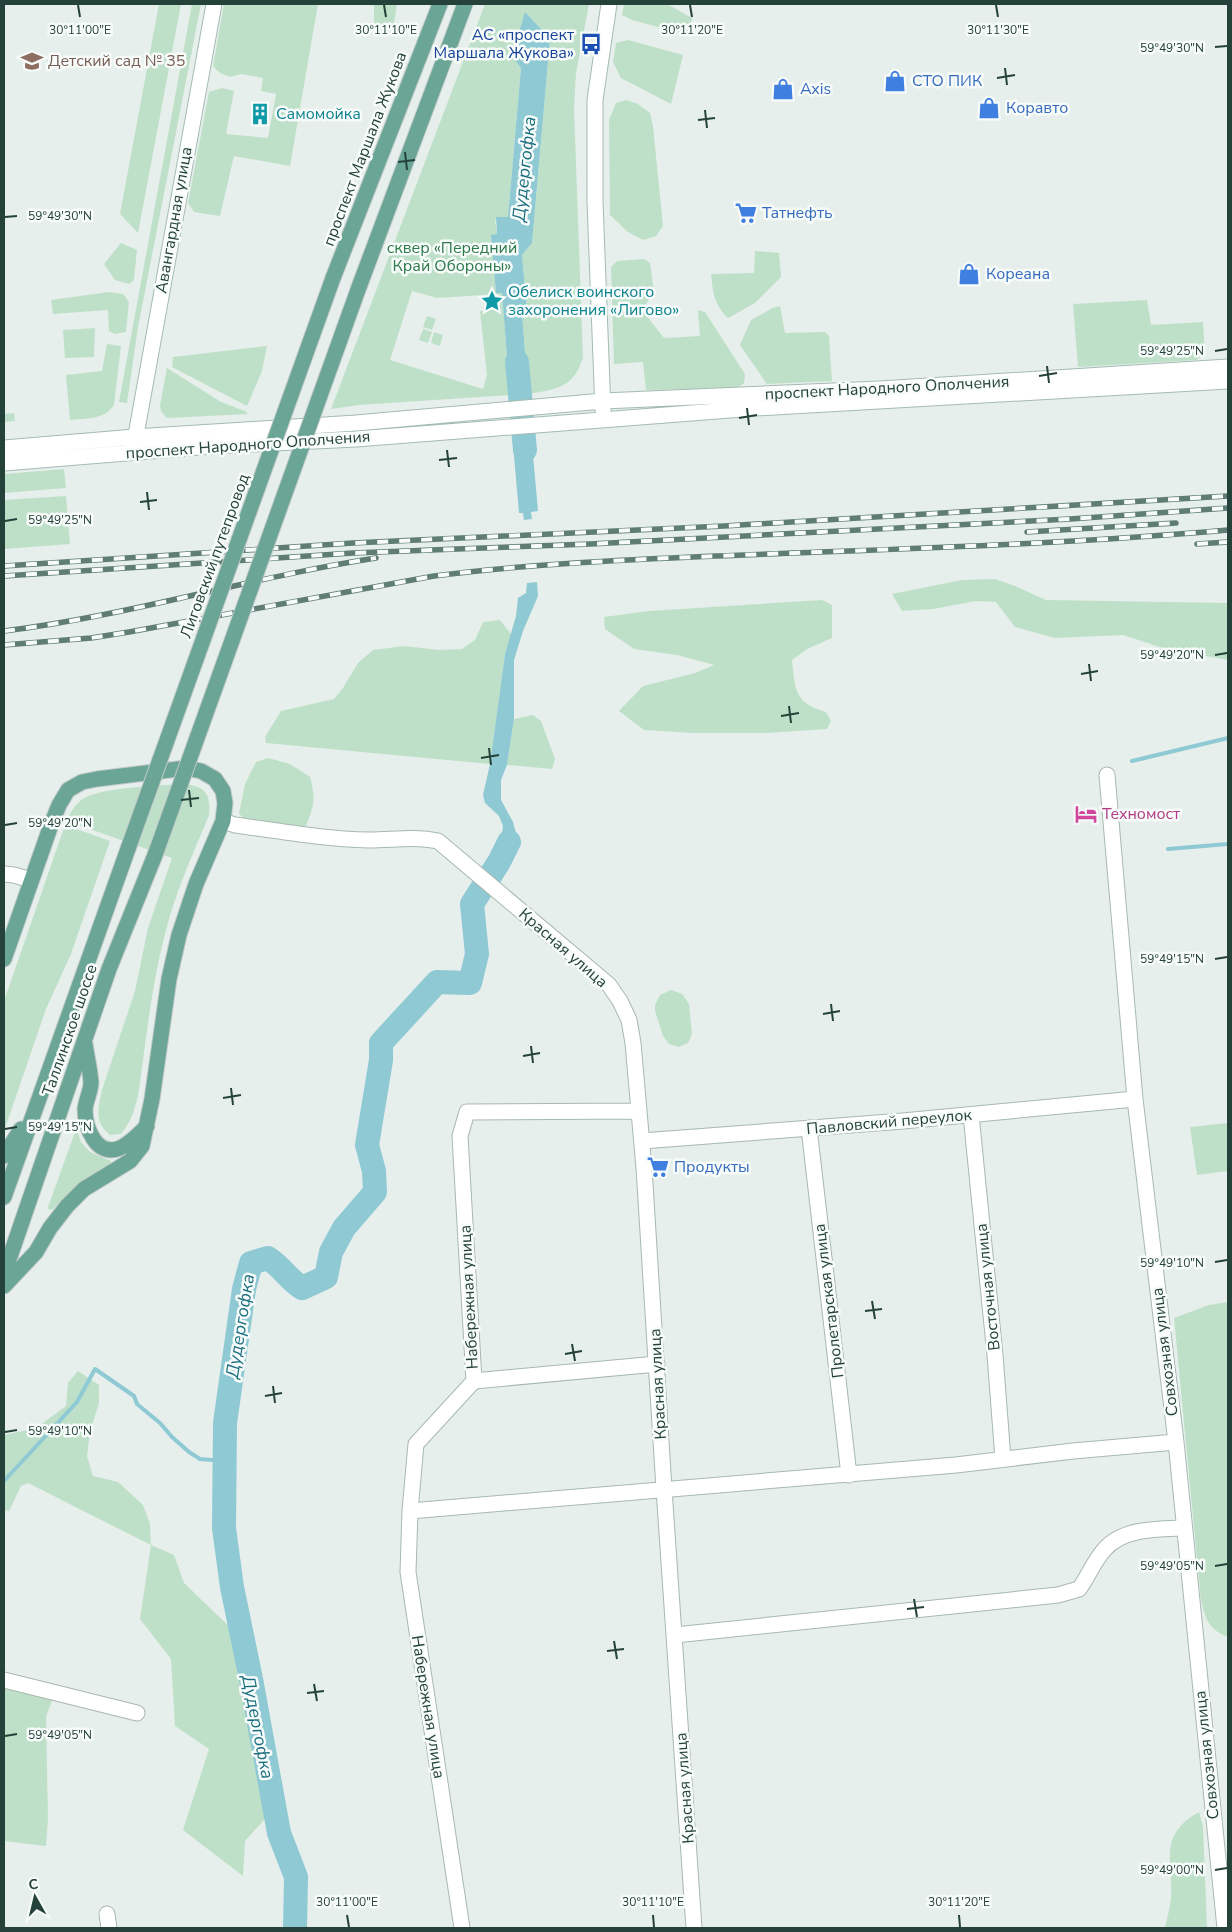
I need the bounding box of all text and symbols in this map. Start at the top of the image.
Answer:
text: 30°11'00"E [49,22,111,38]
text: 30°11'10"E [355,22,417,38]
text: 30°11'20"E [661,22,723,38]
text: 30°11'30"E [967,22,1029,38]
place label: АС «проспект Маршала Жукова» [433,24,575,64]
bus stop icon: АС «проспект Маршала Жукова» [578,31,604,57]
text: 59°49'30"N [1140,40,1204,56]
school or university icon: Детский сад № 35 [19,48,45,74]
street label: проспект Маршала Жукова [318,49,412,249]
place label: Детский сад № 35 [48,50,185,72]
shop icon: СТО ПИК [882,68,908,94]
place label: СТО ПИК [912,70,983,92]
shop icon: Axis [770,76,796,102]
place label: Axis [800,78,831,100]
shop icon: Коравто [976,95,1002,121]
place label: Коравто [1006,97,1068,119]
building icon: Самомойка [247,101,273,127]
place label: Самомойка [276,103,361,125]
water label: Дудергофка [506,115,541,224]
street label: Авангардная улица [150,145,198,295]
supermarket icon: Татнефть [733,200,759,226]
place label: Татнефть [762,202,833,224]
text: 59°49'30"N [28,208,92,224]
park label: сквер «Передний Край Обороны» [387,237,517,277]
shop icon: Кореана [956,261,982,287]
place label: Кореана [986,263,1050,285]
place label: Обелиск воинского захоронения «Лигово» [508,281,679,321]
place icon: Обелиск воинского захоронения «Лигово» [479,288,505,314]
text: 59°49'25"N [1140,343,1204,359]
street label: проспект Народного Ополчения [764,371,1010,405]
street label: проспект Народного Ополчения [125,425,371,465]
street label: Лиговский путепровод [175,470,255,641]
text: 59°49'25"N [28,512,92,528]
text: 59°49'20"N [1140,647,1204,663]
hotel icon: Техномост [1073,801,1099,827]
place label: Техномост [1102,803,1181,825]
text: 59°49'20"N [28,815,92,831]
street label: Красная улица [514,903,612,993]
text: 59°49'15"N [1140,951,1204,967]
street label: Таллинское шоссе [37,961,103,1099]
street label: Павловский переулок [805,1104,973,1140]
text: 59°49'15"N [28,1119,92,1135]
supermarket icon: Продукты [645,1154,671,1180]
place label: Продукты [674,1156,750,1178]
street label: Пролетарская улица [809,1222,849,1380]
street label: Восточная улица [970,1222,1006,1352]
street label: Набережная улица [454,1224,484,1370]
text: 59°49'10"N [1140,1255,1204,1271]
water label: Дудергофка [220,1272,260,1381]
street label: Совхозная улица [1146,1287,1184,1417]
street label: Красная улица [644,1328,672,1440]
text: 59°49'10"N [28,1423,92,1439]
text: 59°49'05"N [1140,1558,1204,1574]
street label: Набережная улица [406,1634,450,1780]
water label: Дудергофка [236,1672,280,1781]
street label: Совхозная улица [1189,1690,1225,1820]
text: 59°49'05"N [28,1727,92,1743]
street label: Красная улица [670,1732,700,1844]
text: 59°49'00"N [1140,1862,1204,1878]
north arrow [10,1872,60,1922]
text: С [27,1874,40,1895]
text: 30°11'00"E [316,1894,378,1910]
text: 30°11'10"E [622,1894,684,1910]
text: 30°11'20"E [928,1894,990,1910]

